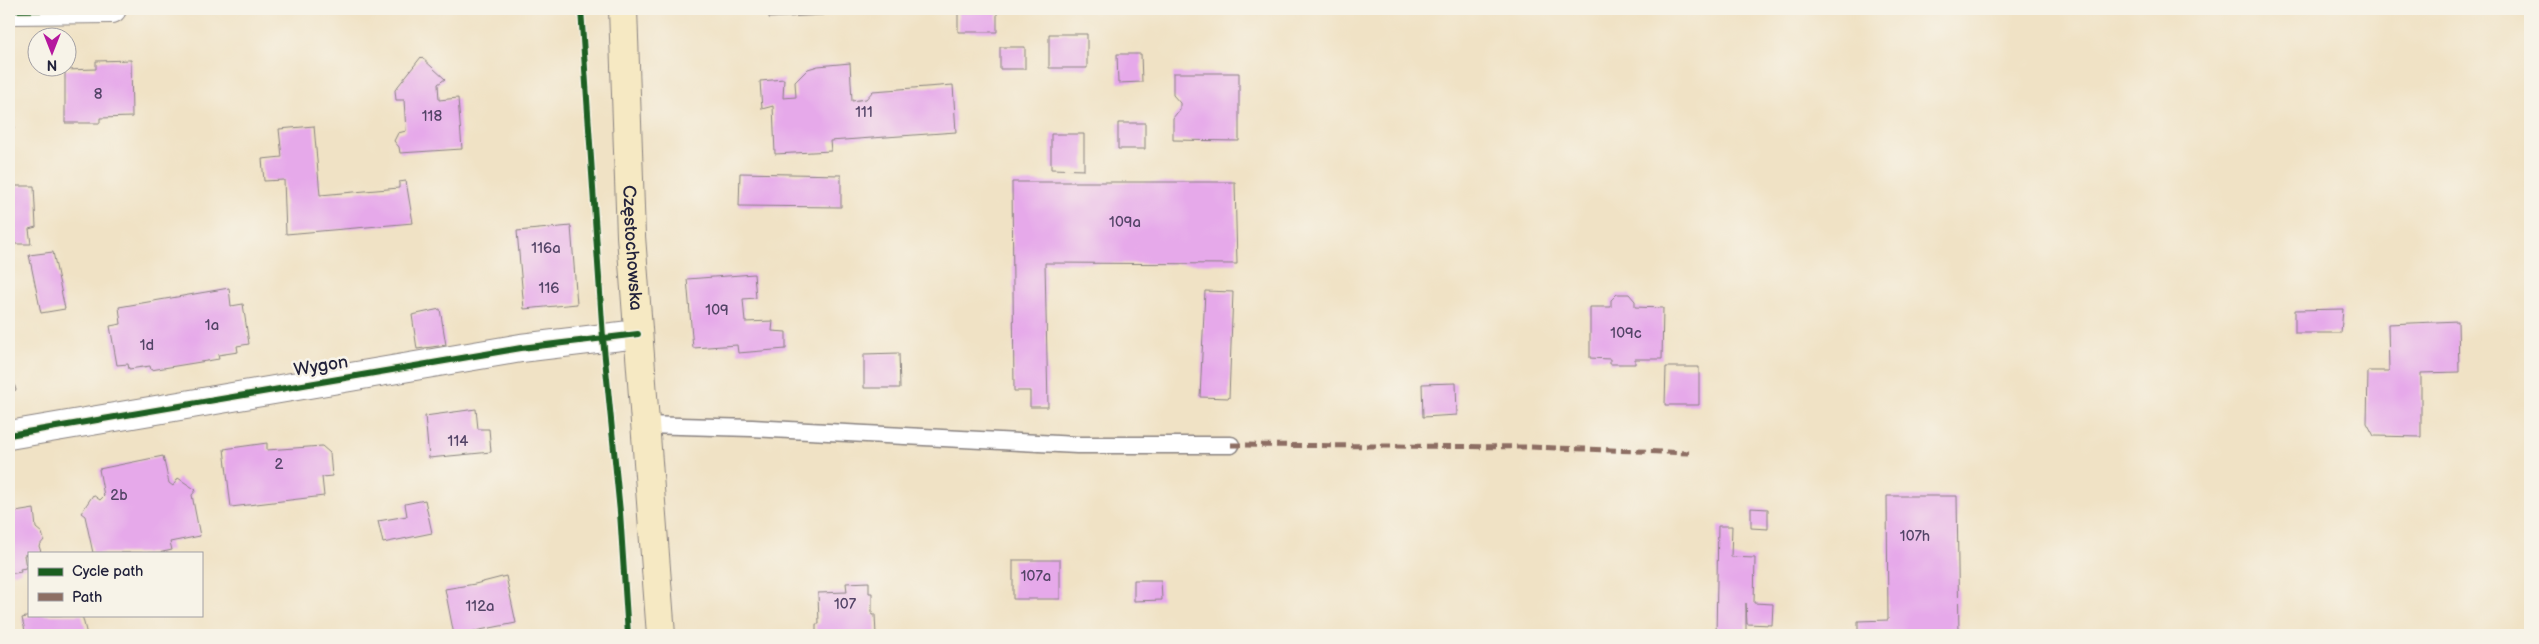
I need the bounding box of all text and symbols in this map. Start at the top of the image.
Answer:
north arrow [28,28,78,78]
text: N [47,56,57,73]
house number: 8 [94,85,103,104]
house number: 111 [855,103,873,122]
house number: 118 [422,107,442,126]
street label: Częstochowska [619,185,647,311]
house number: 109a [1109,213,1141,232]
house number: 116a [531,239,561,258]
house number: 116 [539,279,559,298]
house number: 109 [705,301,729,320]
house number: 1a [205,316,219,335]
house number: 109c [1610,324,1642,343]
house number: 1d [140,336,154,355]
street label: Wygon [292,351,350,381]
house number: 114 [448,432,468,451]
house number: 2 [275,455,284,474]
house number: 2b [110,486,128,505]
house number: 107h [1900,527,1930,546]
legend [28,552,202,616]
text: Cycle path [72,562,143,581]
house number: 107a [1021,567,1051,586]
text: Path [72,588,102,607]
house number: 107 [834,595,857,614]
house number: 112a [466,597,494,616]

